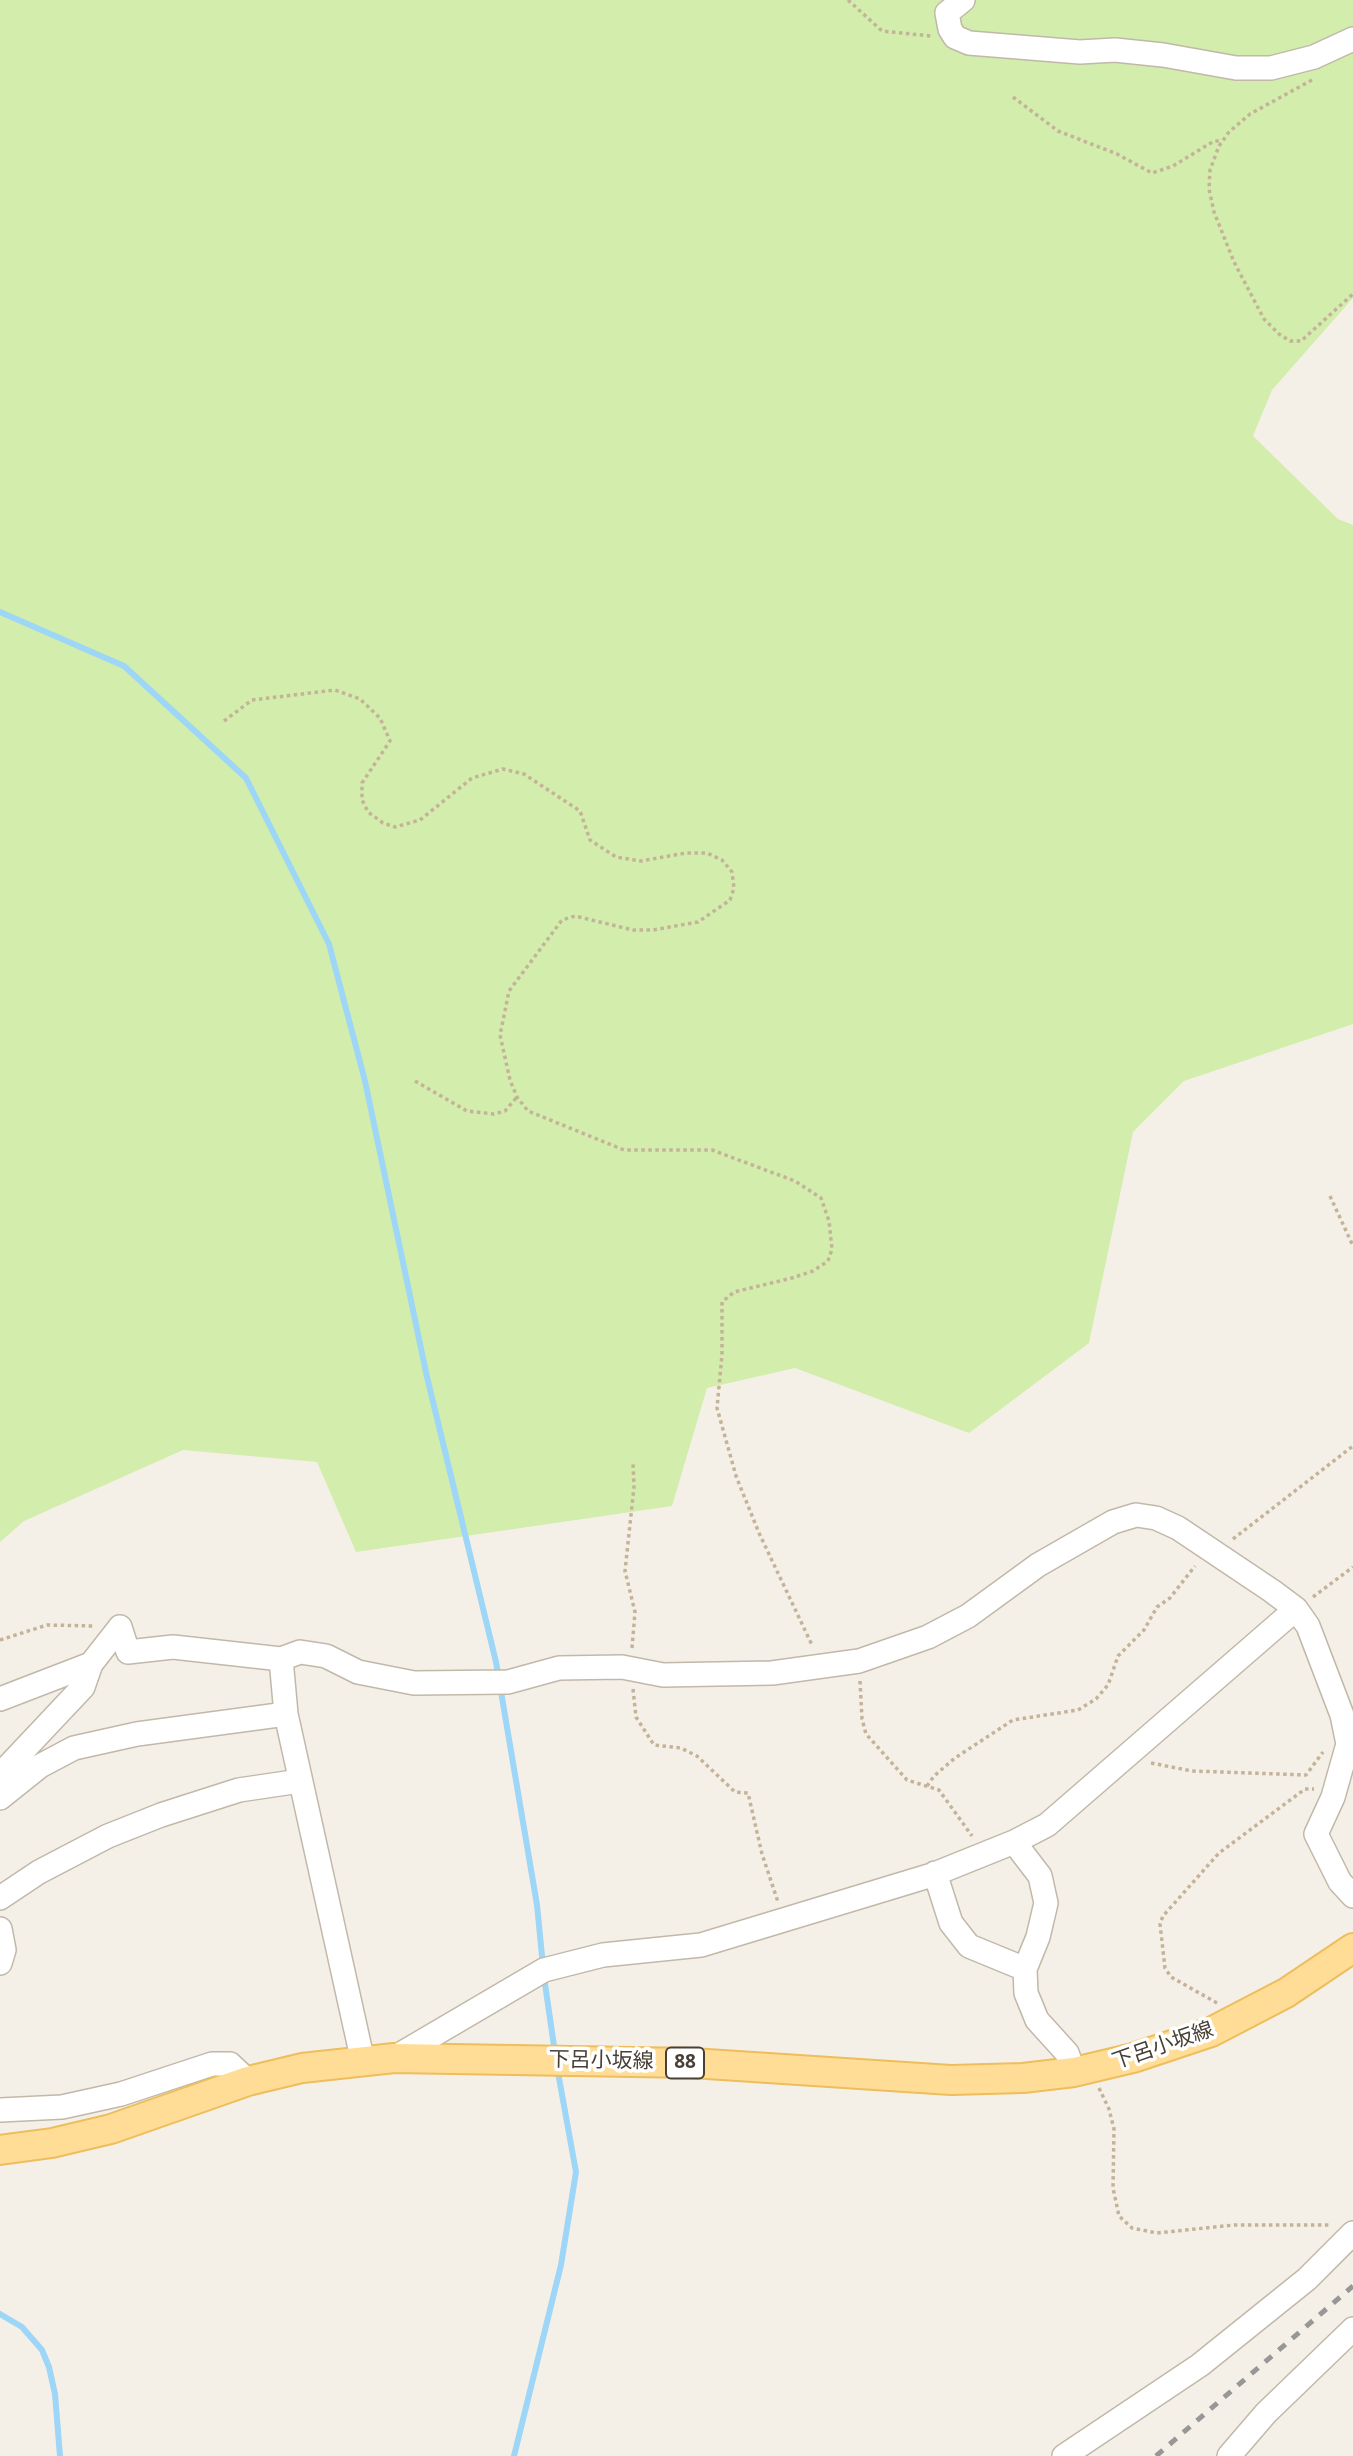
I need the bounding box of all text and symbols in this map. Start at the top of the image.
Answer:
street label: 下呂小坂線 [1109,2017,1217,2075]
street label: 下呂小坂線 [548,2047,654,2075]
road number: 88 [666,2048,704,2078]

